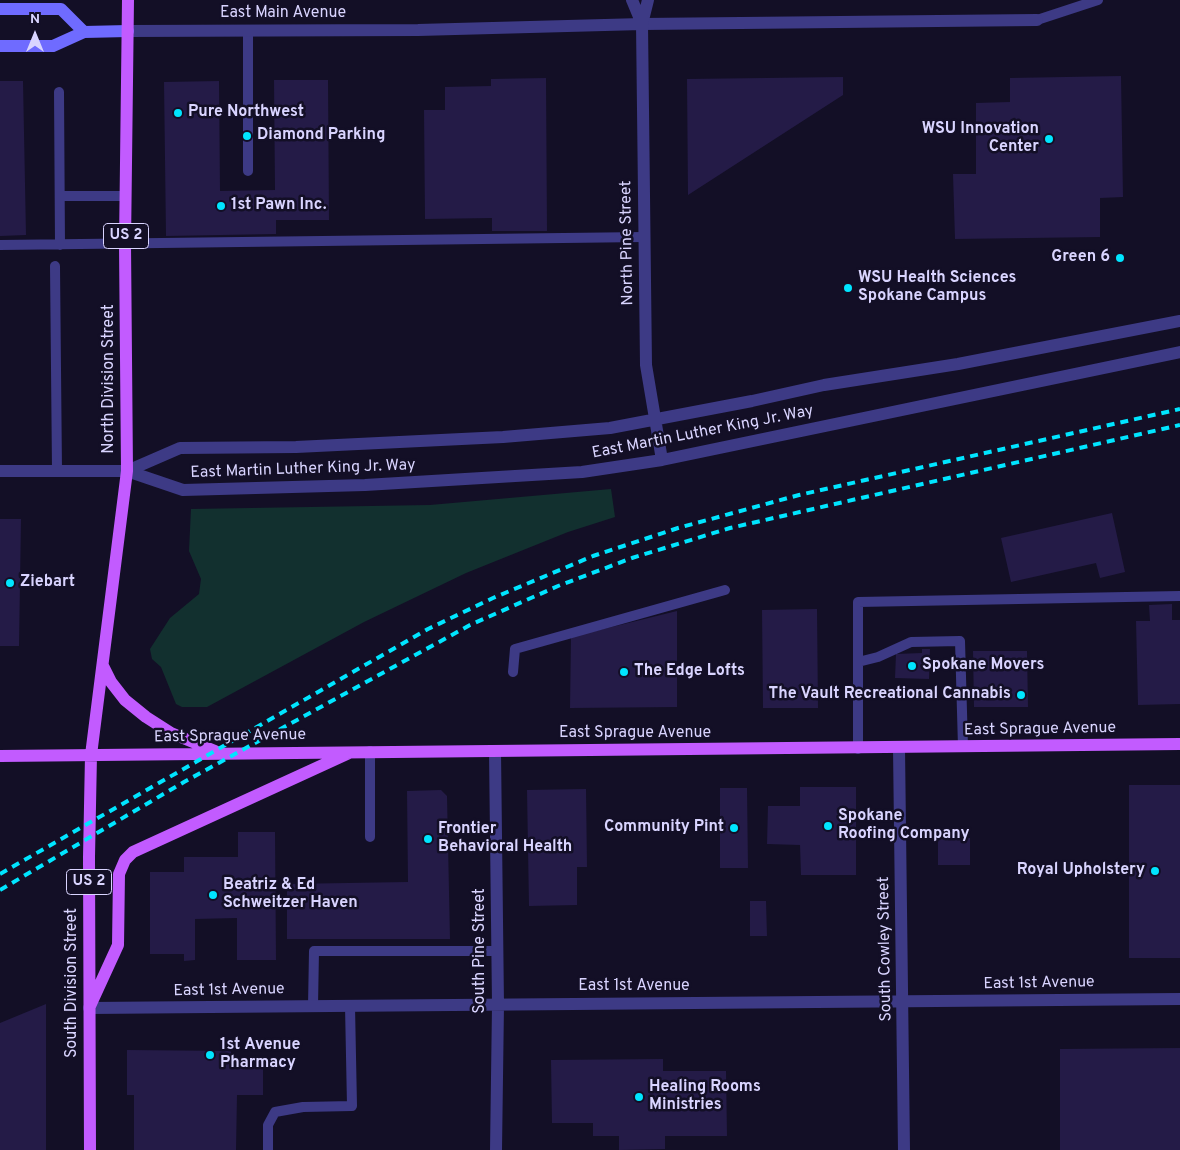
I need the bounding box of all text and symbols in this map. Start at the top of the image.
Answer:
street label: East Main Avenue [220,4,346,24]
north arrow [10,10,60,60]
text: N [30,11,40,28]
place label: Pure Northwest [188,103,304,123]
marker: Pure Northwest [172,107,184,119]
place label: WSU Innovation Center [922,120,1039,158]
place label: Diamond Parking [257,126,385,146]
marker: Diamond Parking [241,130,253,142]
marker: WSU Innovation Center [1043,133,1055,145]
street label: North Pine Street [617,180,639,306]
place label: 1st Pawn Inc. [231,196,327,216]
marker: 1st Pawn Inc. [215,200,227,212]
road number: US 2 [104,224,148,248]
place label: Green 6 [1051,248,1110,268]
marker: Green 6 [1114,252,1126,264]
place label: WSU Health Sciences Spokane Campus [858,269,1016,307]
marker: WSU Health Sciences Spokane Campus [842,282,854,294]
street label: North Division Street [100,304,120,454]
street label: East Martin Luther King Jr. Way [591,402,815,464]
street label: East Martin Luther King Jr. Way [190,456,416,484]
place label: Ziebart [20,573,75,593]
marker: Ziebart [4,577,16,589]
place label: Spokane Movers [922,656,1044,676]
marker: Spokane Movers [906,660,918,672]
place label: The Edge Lofts [634,662,745,682]
marker: The Edge Lofts [618,666,630,678]
place label: The Vault Recreational Cannabis [769,685,1011,705]
marker: The Vault Recreational Cannabis [1015,689,1027,701]
street label: East Sprague Avenue [964,719,1116,741]
street label: East Sprague Avenue [559,724,711,744]
street label: East Sprague Avenue [154,726,306,748]
place label: Spokane Roofing Company [838,807,970,845]
place label: Community Pint [604,818,724,838]
place label: Frontier Behavioral Health [438,820,572,858]
marker: Spokane Roofing Company [822,820,834,832]
marker: Community Pint [728,822,740,834]
marker: Frontier Behavioral Health [422,833,434,845]
place label: Royal Upholstery [1017,861,1145,881]
marker: Royal Upholstery [1149,865,1161,877]
road number: US 2 [66,870,112,894]
place label: Beatriz & Ed Schweitzer Haven [223,876,358,914]
street label: South Cowley Street [875,876,897,1022]
street label: South Pine Street [471,888,491,1014]
marker: Beatriz & Ed Schweitzer Haven [207,889,219,901]
street label: South Division Street [63,908,83,1058]
street label: East 1st Avenue [983,973,1095,995]
street label: East 1st Avenue [578,977,690,997]
street label: East 1st Avenue [173,980,285,1002]
place label: 1st Avenue Pharmacy [220,1036,300,1074]
marker: 1st Avenue Pharmacy [204,1049,216,1061]
place label: Healing Rooms Ministries [649,1078,761,1116]
marker: Healing Rooms Ministries [633,1091,645,1103]

